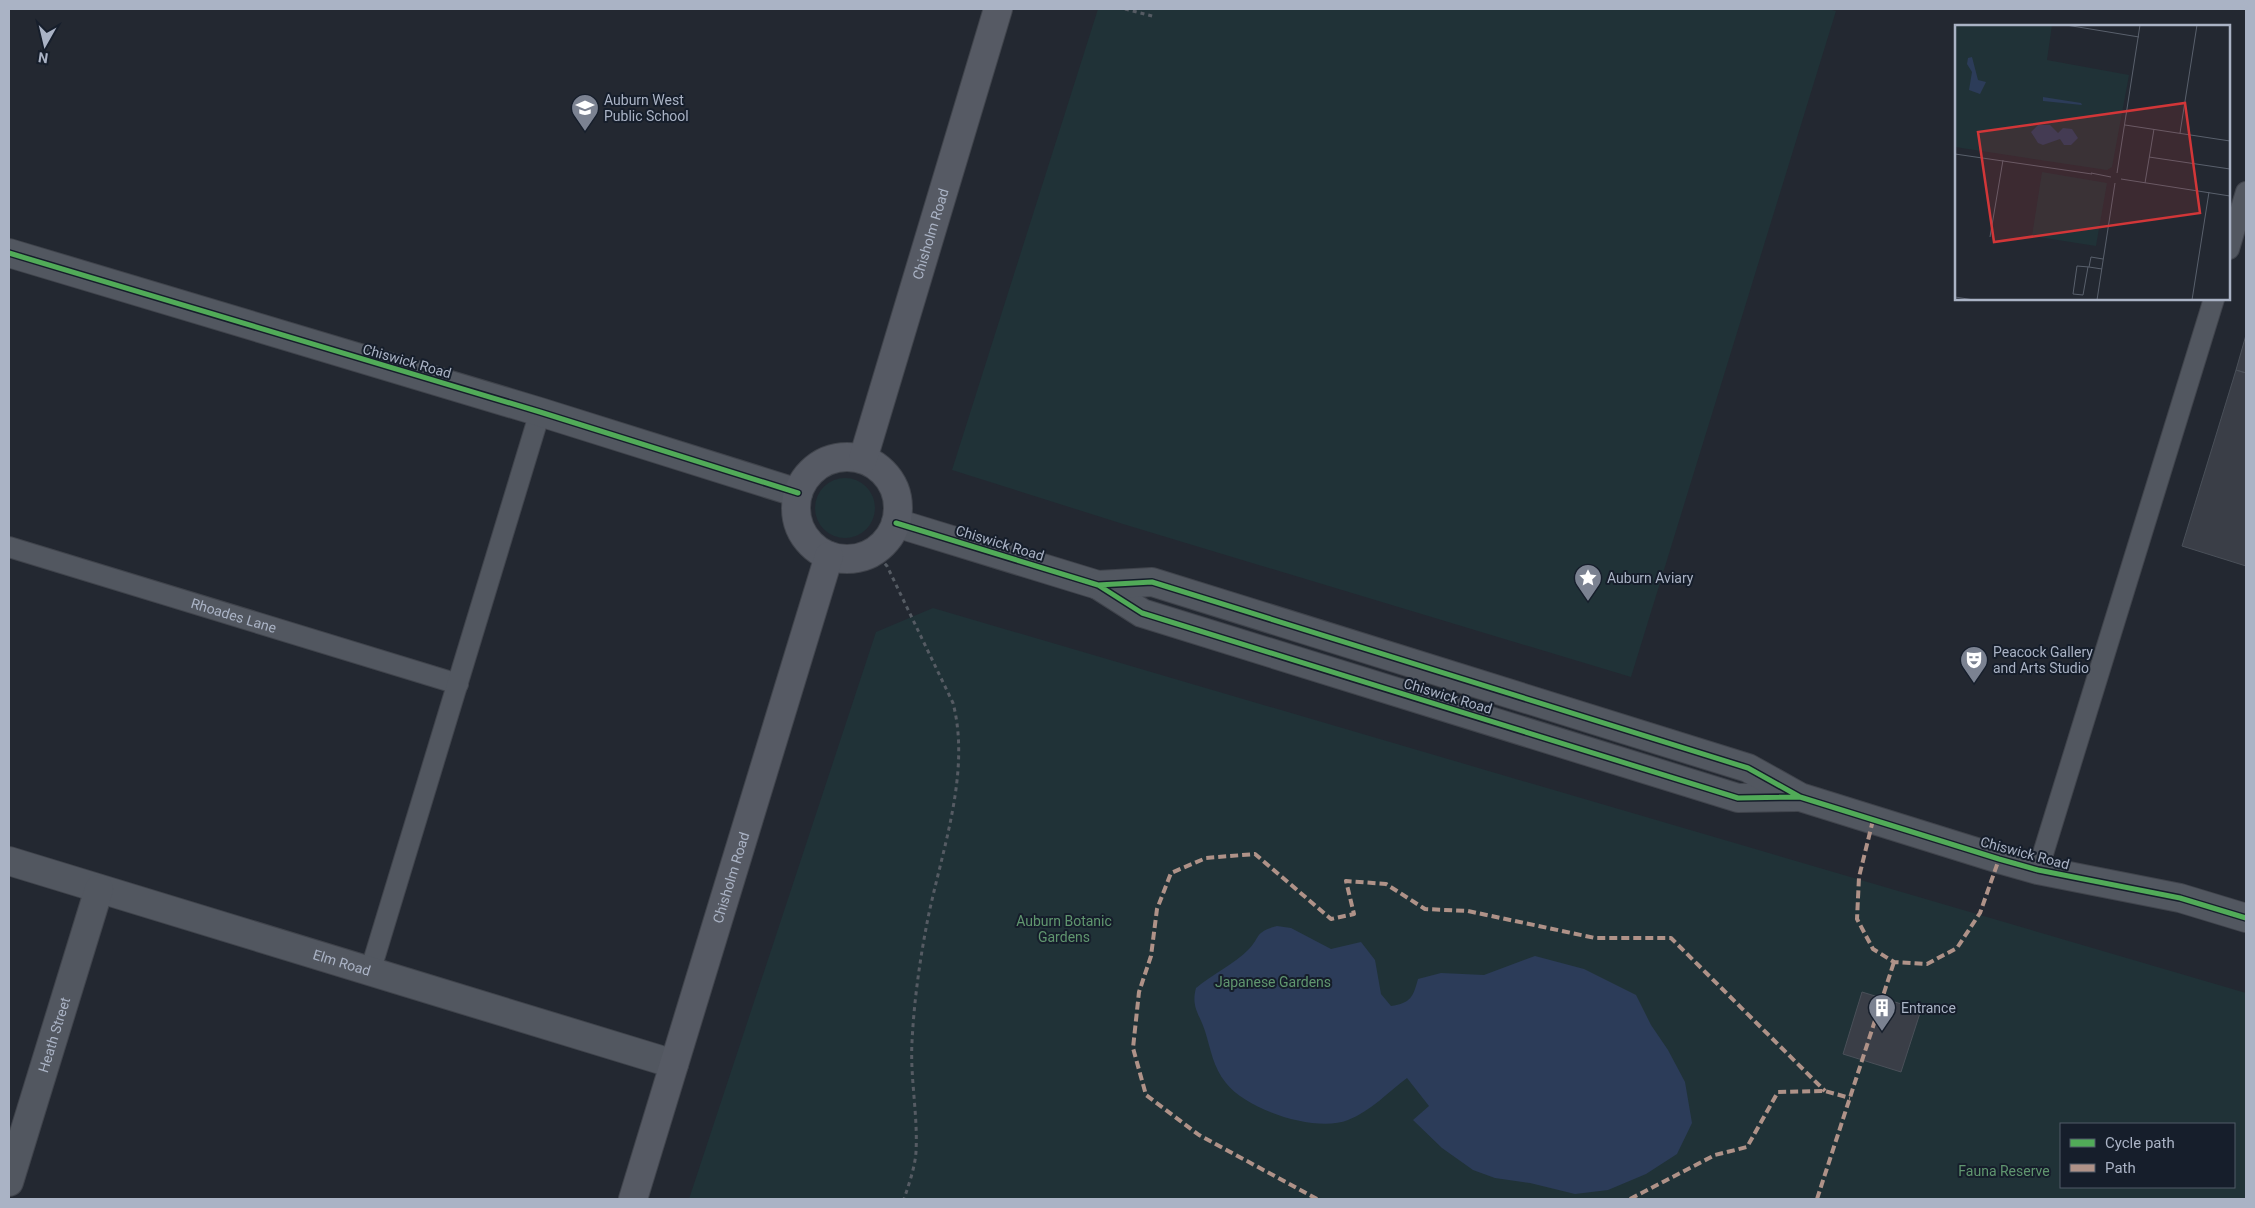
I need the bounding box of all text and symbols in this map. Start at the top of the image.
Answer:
north arrow [20,20,70,70]
inset map [1955,25,2230,300]
text: N [37,49,49,66]
place label: Auburn West Public School [604,92,689,124]
school or university icon: Auburn West Public School [570,93,600,132]
street label: Chisholm Road [909,186,952,281]
street label: Chiswick Road [361,341,453,381]
street label: Chiswick Road [954,522,1046,564]
place icon: Auburn Aviary [1573,563,1603,602]
place label: Auburn Aviary [1607,570,1694,586]
street label: Rhoades Lane [189,595,278,636]
place label: Peacock Gallery and Arts Studio [1993,644,2093,676]
theatre icon: Peacock Gallery and Arts Studio [1959,645,1989,684]
street label: Chiswick Road [1402,675,1494,717]
street label: Chisholm Road [710,830,752,925]
street label: Chiswick Road [1979,833,2071,873]
park label: Auburn Botanic Gardens [1016,913,1112,945]
street label: Elm Road [311,946,373,979]
park label: Japanese Gardens [1215,974,1331,990]
building icon: Entrance [1867,993,1897,1032]
street label: Heath Street [35,995,73,1074]
place label: Entrance [1901,1000,1956,1016]
legend [2060,1123,2235,1188]
text: Cycle path [2105,1134,2175,1152]
text: Path [2105,1159,2136,1177]
park label: Fauna Reserve [1958,1163,2050,1179]

